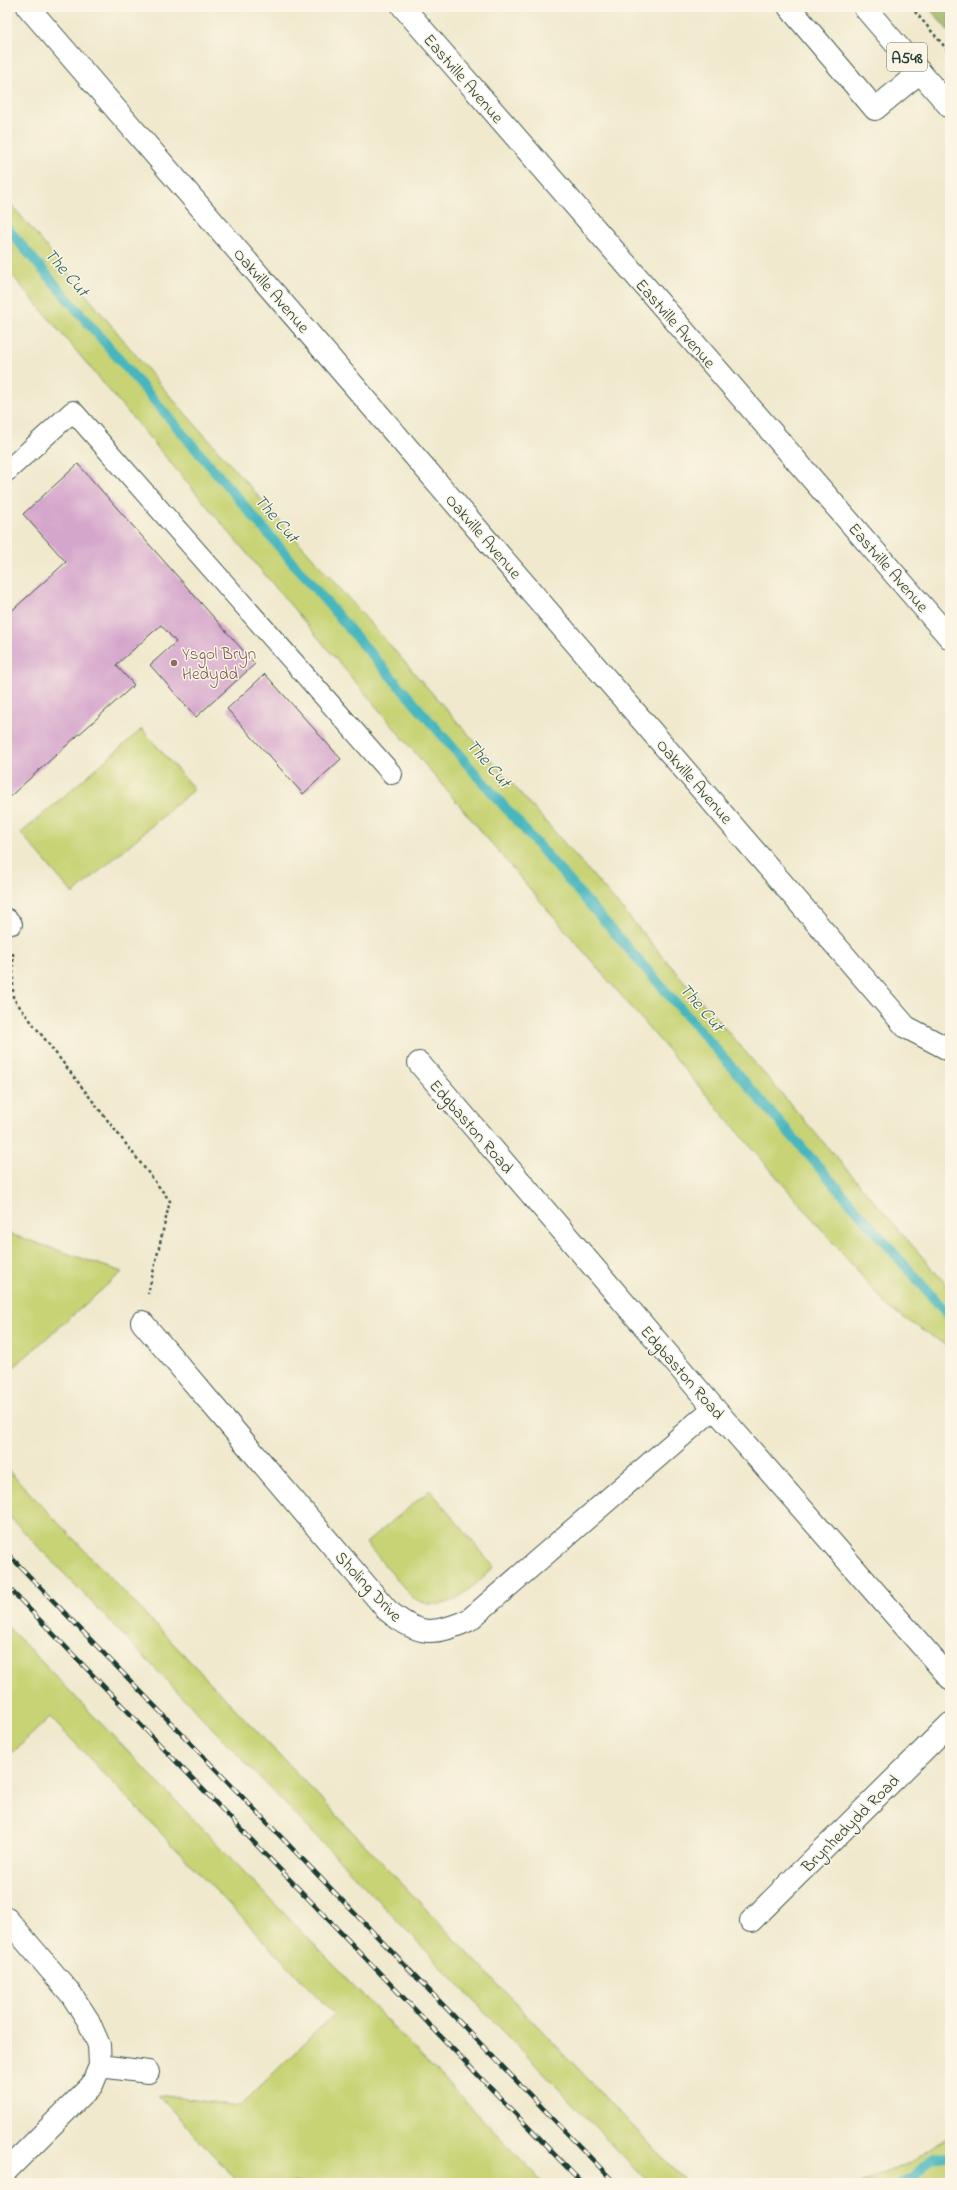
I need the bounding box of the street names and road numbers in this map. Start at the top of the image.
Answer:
street label: Eastville Avenue [417,29,509,130]
road number: A548 [887,43,927,71]
street label: Oakville Avenue [227,243,315,339]
street label: Eastville Avenue [629,274,721,375]
street label: Oakville Avenue [439,489,527,585]
street label: Eastville Avenue [842,518,934,619]
street label: Oakville Avenue [650,734,738,830]
street label: Edgbaston Road [421,1074,519,1181]
street label: Edgbaston Road [632,1320,730,1427]
street label: Sholing Drive [327,1546,408,1630]
street label: Brynhedydd Road [796,1769,907,1880]

